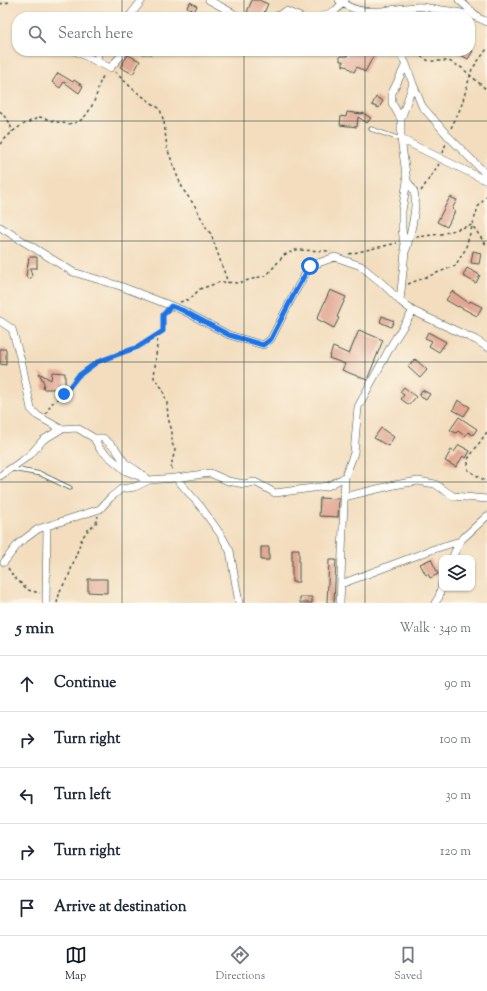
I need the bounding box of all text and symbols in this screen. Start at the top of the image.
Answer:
search box [12,12,475,56]
icon: search [26,23,48,45]
text: Search here [58,24,133,45]
route start [301,257,319,275]
route end [55,385,73,403]
map controls [439,555,475,591]
button: layers [439,555,475,591]
text: 5 min [16,617,54,641]
text: Walk · 340 m [400,620,471,638]
icon: ahead [16,673,38,695]
text: Continue [54,673,116,694]
text: 90 m [444,675,471,693]
icon: right [16,729,38,751]
text: Turn right [54,729,120,750]
text: 100 m [439,731,471,749]
icon: left [16,785,38,807]
text: Turn left [54,785,111,806]
text: 30 m [445,787,471,805]
icon: right [16,841,38,863]
text: Turn right [54,841,120,862]
text: 120 m [440,843,471,861]
icon: arrive [16,897,38,919]
text: Arrive at destination [54,897,187,918]
tab: Map [65,944,87,984]
tab: Directions [216,944,265,984]
tab: Saved [394,944,422,984]

